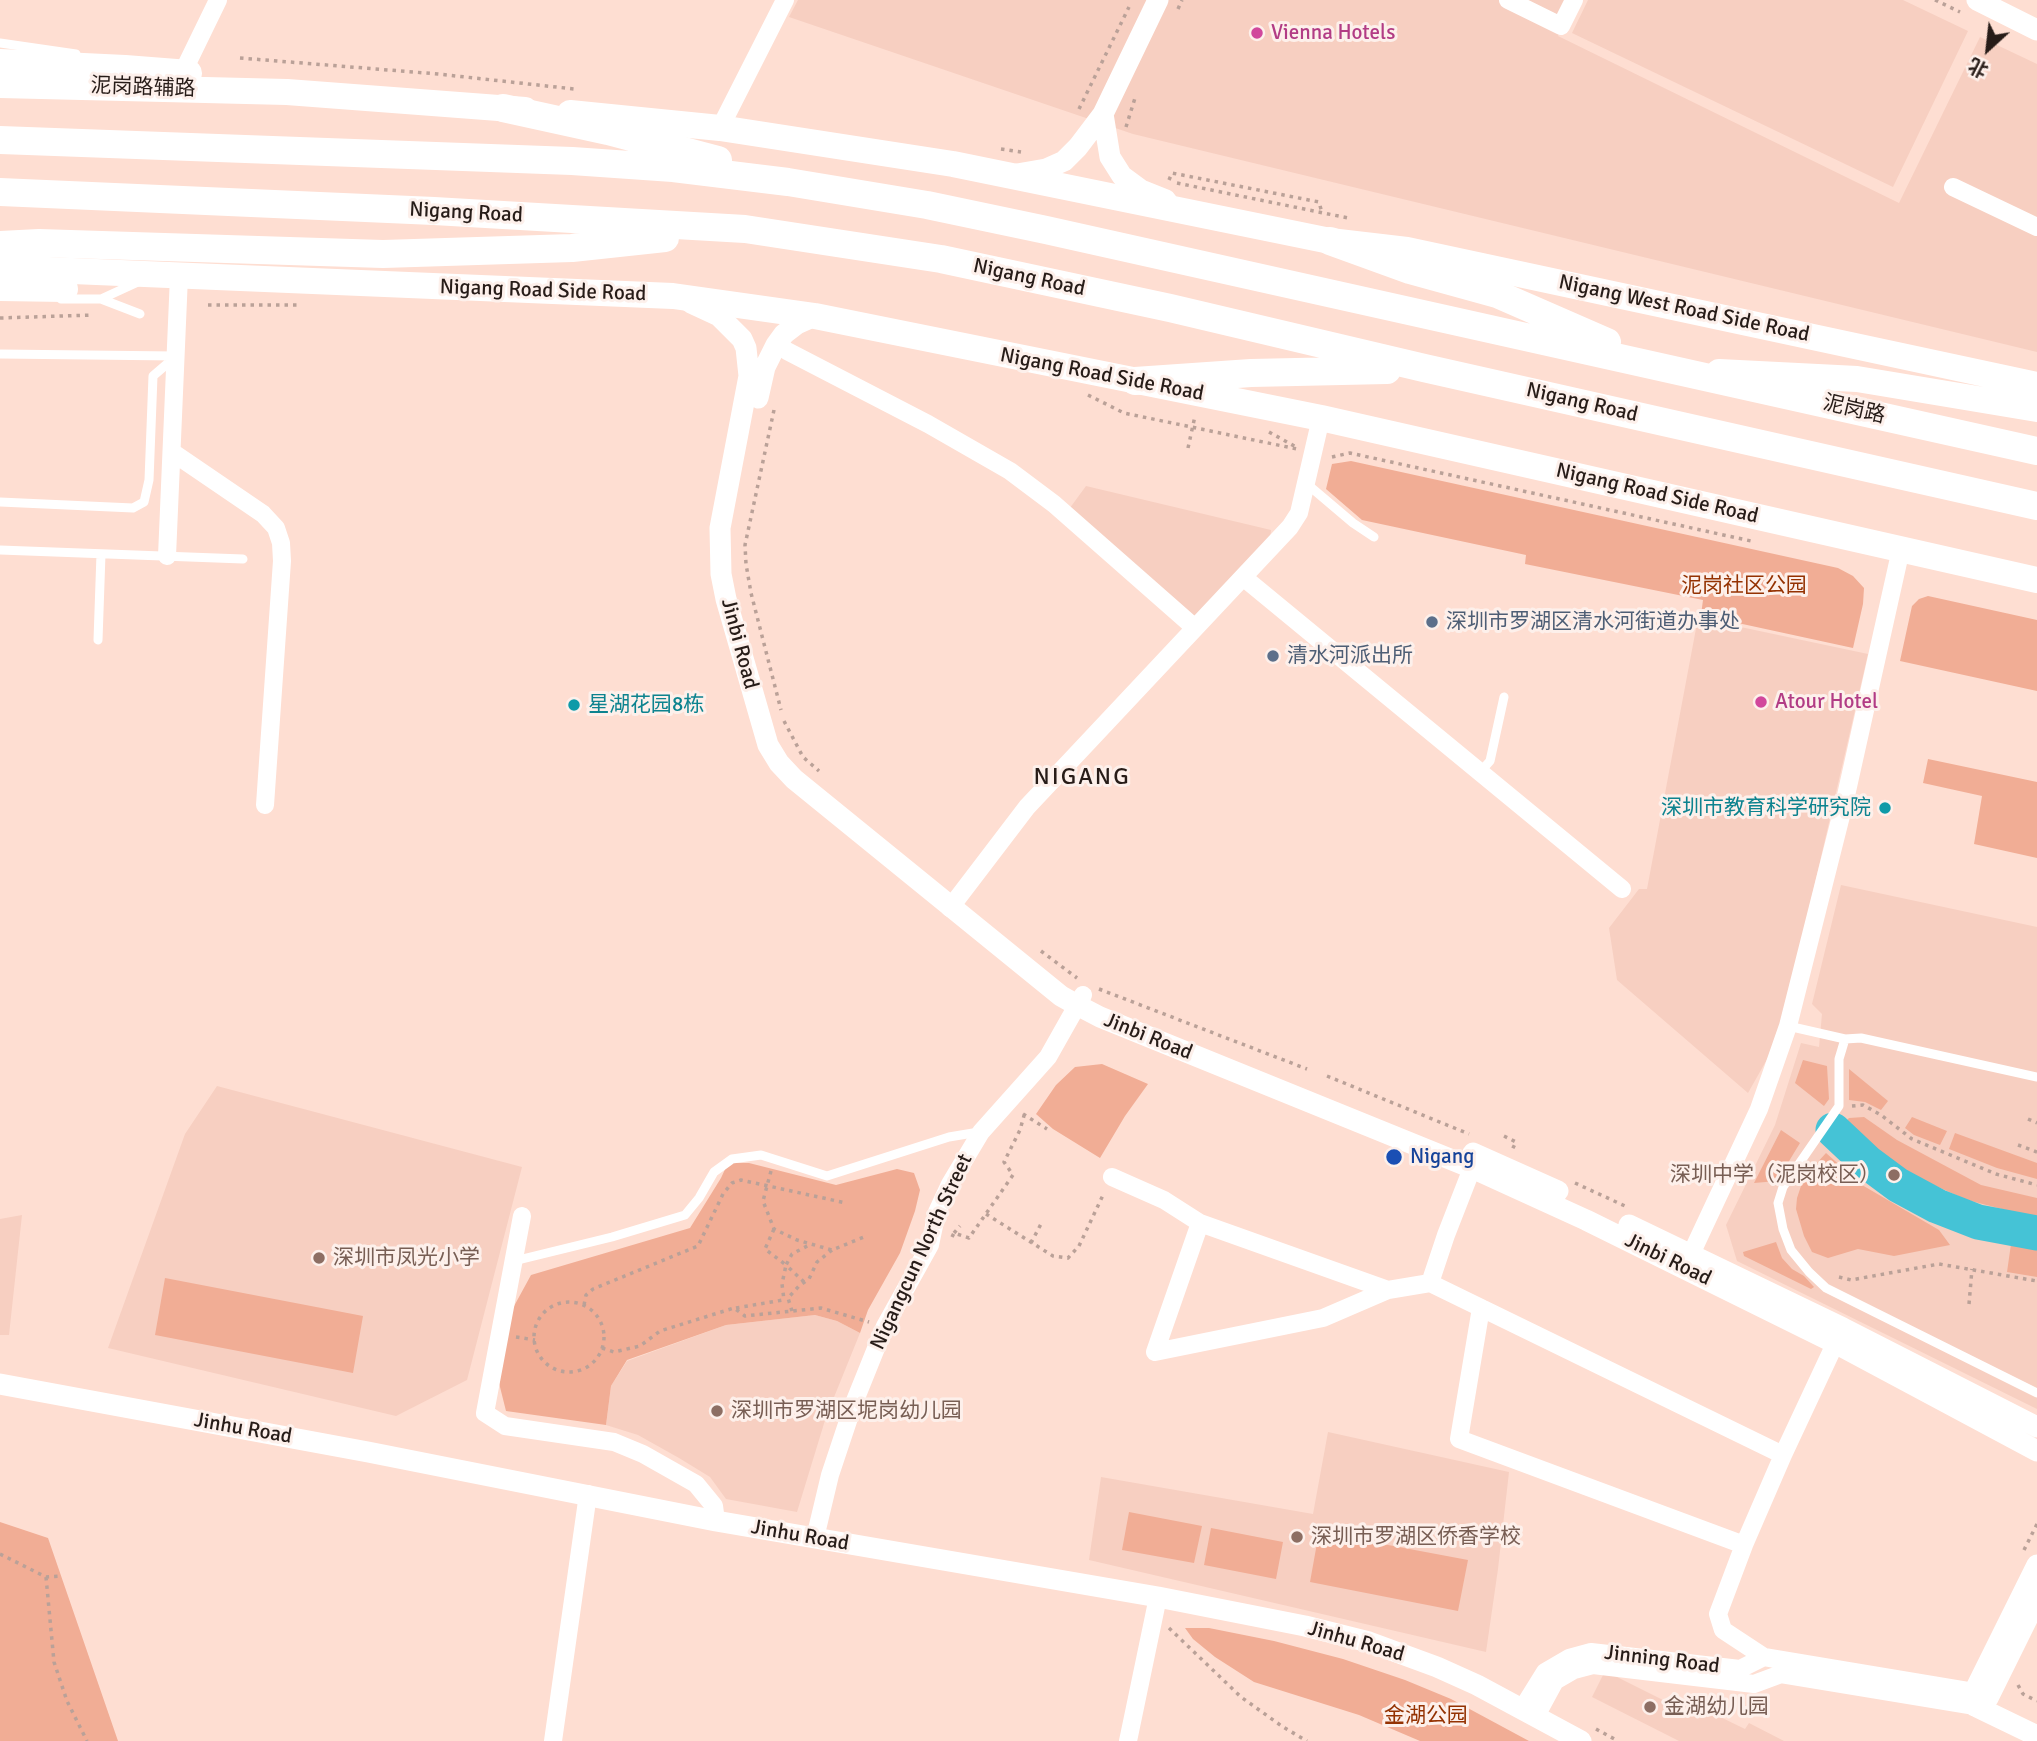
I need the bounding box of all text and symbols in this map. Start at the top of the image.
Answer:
north arrow [1953,14,2023,84]
place label: Vienna Hotels [1271,20,1395,46]
marker: Vienna Hotels [1249,25,1265,41]
text: 北 [1965,53,1992,83]
street label: 泥岗路辅路 [90,74,196,102]
street label: Nigang Road [409,197,523,229]
street label: Nigang Road [971,254,1087,302]
street label: Nigang West Road Side Road [1556,270,1812,348]
street label: Nigang Road Side Road [439,275,647,307]
street label: Nigang Road Side Road [998,343,1206,407]
street label: Nigang Road [1524,378,1640,428]
street label: 泥岗路 [1820,391,1888,429]
street label: Nigang Road Side Road [1553,458,1761,530]
park label: 泥岗社区公园 [1681,573,1807,599]
street label: Jinbi Road [715,596,763,692]
place label: 深圳市罗湖区清水河街道办事处 [1446,609,1740,635]
marker: 深圳市罗湖区清水河街道办事处 [1424,614,1440,630]
place label: 清水河派出所 [1287,643,1413,669]
marker: 清水河派出所 [1265,648,1281,664]
place label: Atour Hotel [1775,689,1878,715]
place label: 星湖花园8栋 [588,692,704,718]
marker: Atour Hotel [1753,694,1769,710]
marker: 星湖花园8栋 [566,697,582,713]
district label: NIGANG [1034,764,1130,792]
place label: 深圳市教育科学研究院 [1661,795,1871,821]
marker: 深圳市教育科学研究院 [1877,800,1893,816]
street label: Jinbi Road [1100,1008,1196,1066]
place label: Nigang [1410,1144,1474,1170]
marker: Nigang [1384,1147,1404,1167]
street label: Nigangcun North Street [866,1150,978,1354]
place label: 深圳中学（泥岗校区） [1670,1162,1880,1188]
marker: 深圳中学（泥岗校区） [1886,1167,1902,1183]
street label: Jinbi Road [1621,1228,1715,1292]
place label: 深圳市凤光小学 [333,1245,480,1271]
marker: 深圳市凤光小学 [311,1250,327,1266]
place label: 深圳市罗湖区坭岗幼儿园 [731,1398,962,1424]
marker: 深圳市罗湖区坭岗幼儿园 [709,1403,725,1419]
street label: Jinhu Road [192,1408,294,1450]
street label: Jinhu Road [749,1515,851,1557]
place label: 深圳市罗湖区侨香学校 [1311,1524,1521,1550]
marker: 深圳市罗湖区侨香学校 [1289,1529,1305,1545]
street label: Jinhu Road [1305,1616,1407,1668]
street label: Jinning Road [1603,1640,1721,1680]
place label: 金湖幼儿园 [1664,1694,1769,1720]
marker: 金湖幼儿园 [1642,1699,1658,1715]
park label: 金湖公园 [1384,1703,1468,1729]

